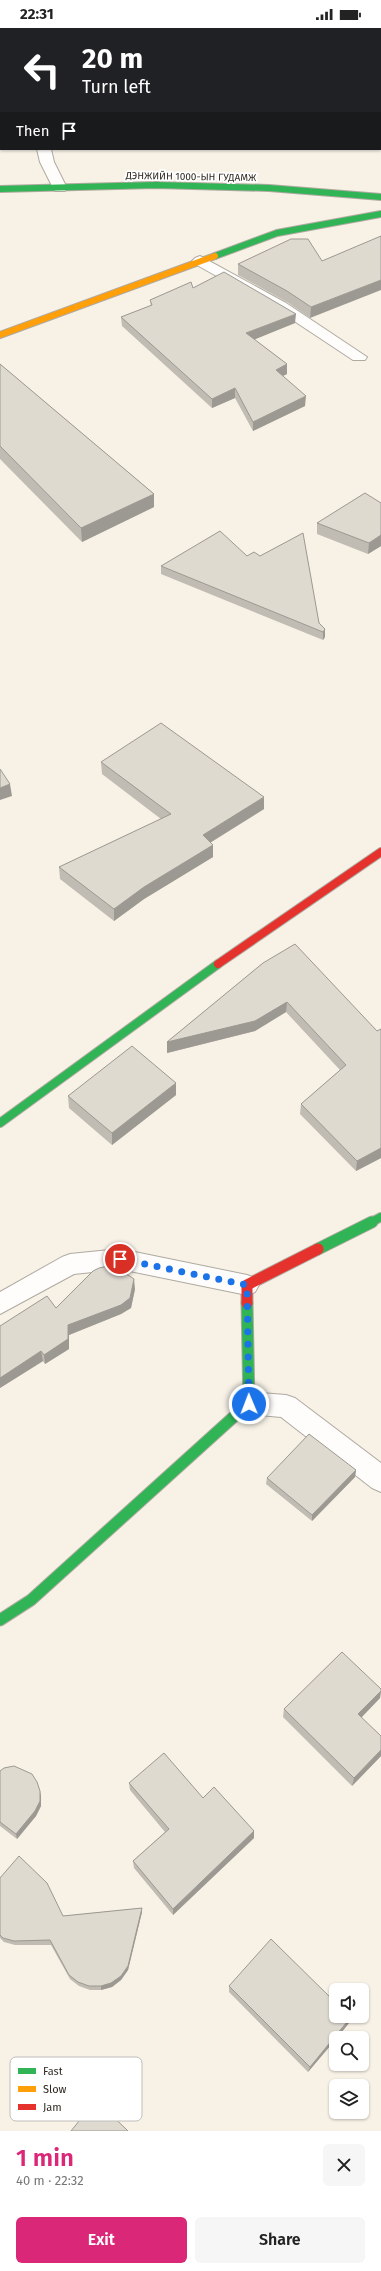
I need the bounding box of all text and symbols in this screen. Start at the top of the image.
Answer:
text: 22:31 [20,5,54,23]
text: 20 m [82,42,143,75]
icon: left [16,44,68,96]
text: Turn left [82,76,151,98]
icon: arrive [58,120,80,142]
text: Then [16,122,50,140]
street label: ДЭНЖИЙН 1000-ЫН ГУДАМЖ [125,169,257,184]
pin [103,1242,137,1276]
icon: arrive [109,1248,131,1270]
position arrow [228,1383,270,1425]
map controls [329,1983,369,2119]
button: sound [329,1983,369,2023]
button: search [329,2031,369,2071]
legend [10,2057,142,2121]
text: Fast [43,2065,63,2078]
button: layers [329,2079,369,2119]
text: Slow [43,2083,67,2096]
text: Jam [43,2101,62,2114]
text: 1 min [16,2144,74,2172]
button: close [323,2144,365,2186]
text: 40 m · 22:32 [16,2173,84,2188]
button: Exit [16,2217,187,2263]
button: Share [195,2217,365,2263]

